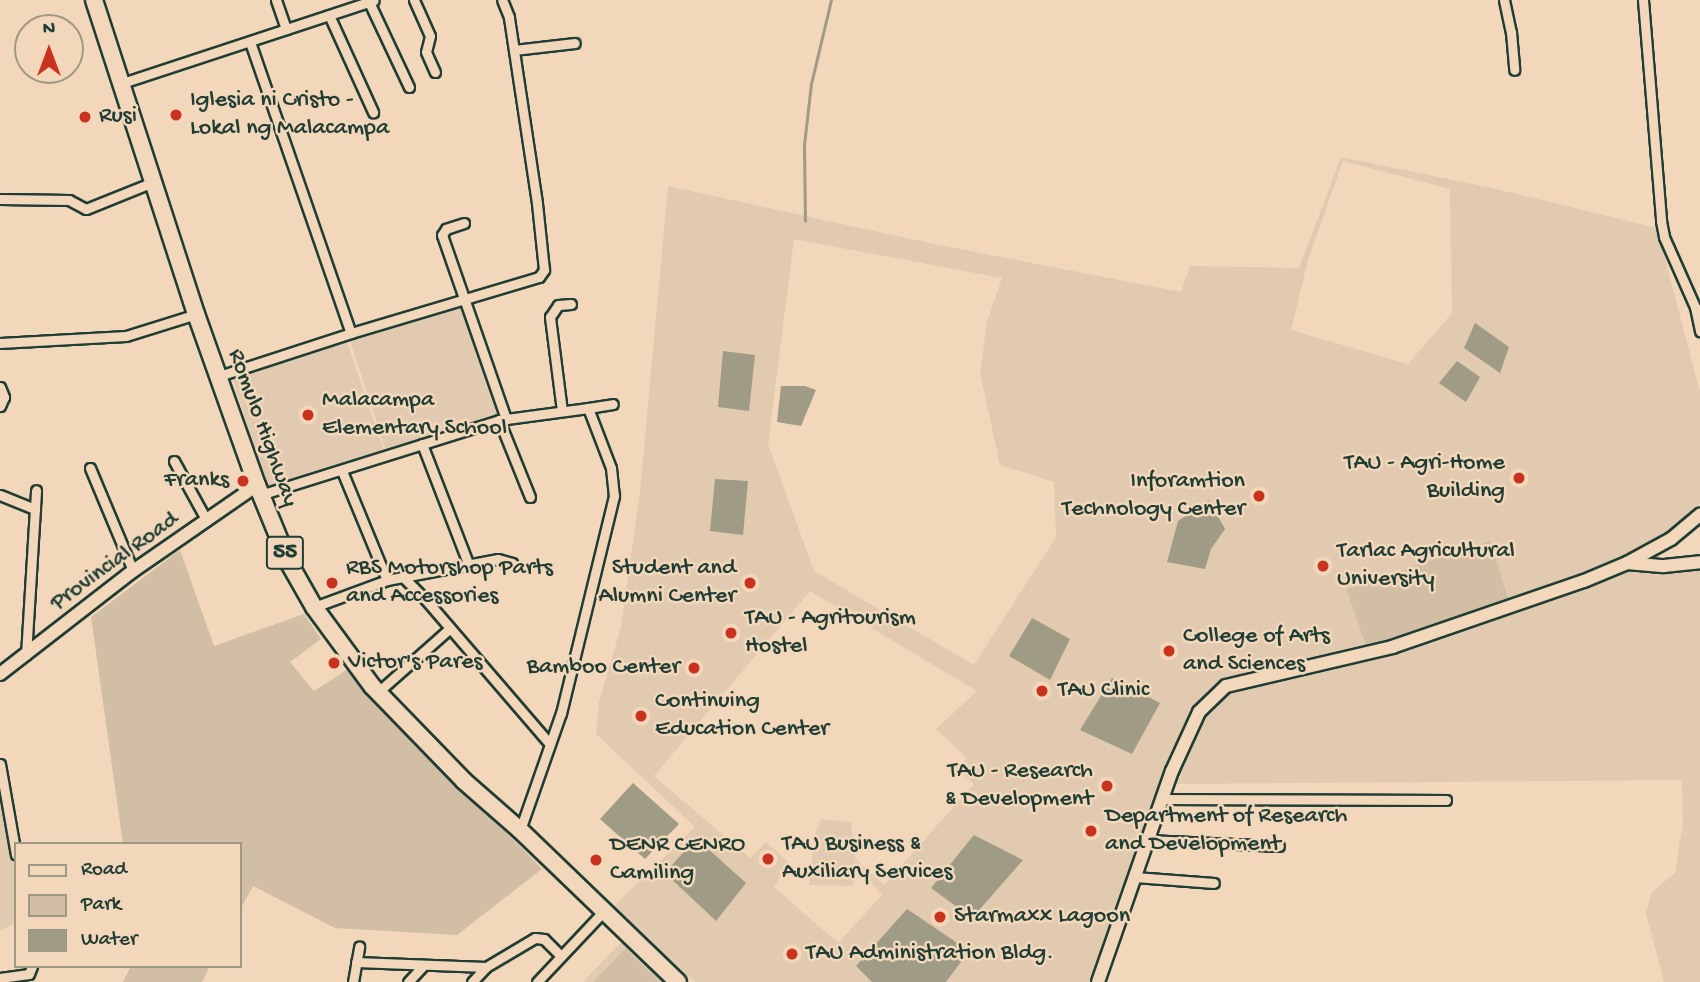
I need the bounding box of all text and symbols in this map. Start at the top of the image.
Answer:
north arrow [14,14,84,84]
text: N [43,18,55,41]
place label: Iglesia ni Cristo - Lokal ng Malacampa [190,87,389,143]
place label: Rusi [99,103,137,131]
marker: Iglesia ni Cristo - Lokal ng Malacampa [168,107,184,123]
marker: Rusi [77,109,93,125]
street label: Romulo Highway [220,345,304,511]
place label: Malacampa Elementary School [322,387,507,443]
marker: Malacampa Elementary School [300,407,316,423]
place label: TAU - Agri-Home Building [1344,450,1505,506]
place label: Franks [164,467,229,495]
place label: Inforamtion Technology Center [1062,468,1245,524]
marker: TAU - Agri-Home Building [1511,470,1527,486]
marker: Franks [235,473,251,489]
marker: Inforamtion Technology Center [1251,488,1267,504]
street label: Provincial Road [45,506,185,618]
road number: 55 [266,534,304,572]
place label: Tarlac Agricultural University [1337,538,1515,594]
place label: RBS Motorshop Parts and Accessories [346,555,553,611]
place label: Student and Alumni Center [598,555,736,611]
marker: Tarlac Agricultural University [1315,558,1331,574]
marker: RBS Motorshop Parts and Accessories [324,575,340,591]
marker: Student and Alumni Center [742,575,758,591]
place label: TAU - Agritourism Hostel [745,605,916,661]
place label: College of Arts and Sciences [1183,623,1330,679]
marker: TAU - Agritourism Hostel [723,625,739,641]
marker: College of Arts and Sciences [1161,643,1177,659]
place label: Victor's Pares [348,649,482,677]
place label: Bamboo Center [527,654,680,682]
marker: Victor's Pares [326,655,342,671]
marker: Bamboo Center [686,660,702,676]
place label: TAU Clinic [1058,677,1149,705]
marker: TAU Clinic [1032,681,1052,701]
place label: Continuing Education Center [655,688,829,744]
marker: Continuing Education Center [633,708,649,724]
place label: TAU - Research & Development [945,758,1093,814]
marker: TAU - Research & Development [1099,778,1115,794]
place label: Department of Research and Development [1105,803,1347,859]
marker: Department of Research and Development [1083,823,1099,839]
place label: TAU Business & Auxiliary Services [782,831,952,887]
place label: DENR CENRO Camiling [610,832,745,888]
legend [14,842,242,968]
marker: TAU Business & Auxiliary Services [760,851,776,867]
marker: DENR CENRO Camiling [588,852,604,868]
text: Road [81,858,127,883]
text: Park [81,893,121,918]
place label: Starmaxx Lagoon [954,903,1130,931]
marker: Starmaxx Lagoon [932,909,948,925]
text: Water [81,928,137,953]
place label: TAU Administration Bldg. [806,940,1054,968]
marker: TAU Administration Bldg. [784,946,800,962]

